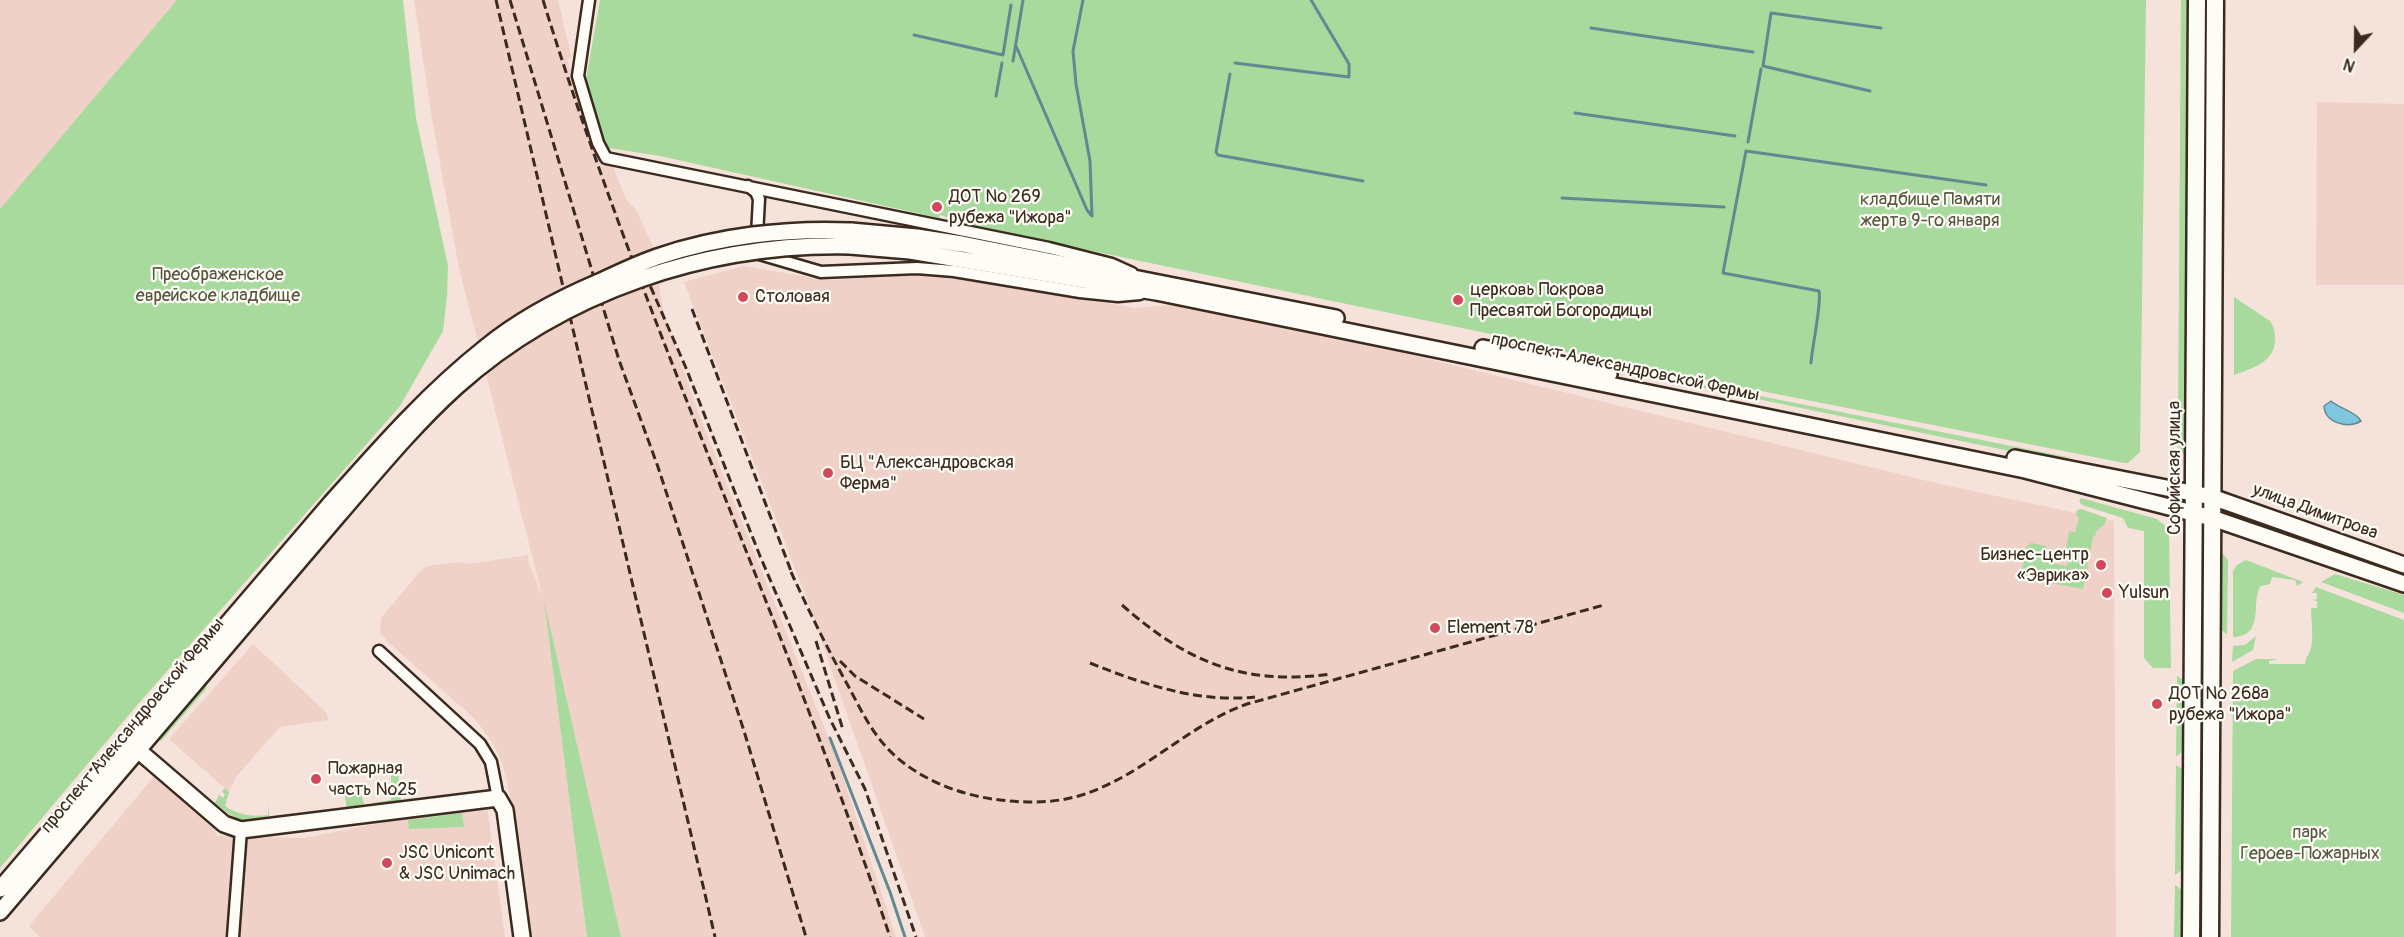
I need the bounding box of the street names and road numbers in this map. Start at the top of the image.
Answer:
street label: проспект Александровской Фермы [1489,329,1761,407]
street label: Софийская улица [2164,401,2186,535]
street label: улица Димитрова [2249,479,2381,545]
street label: проспект Александровской Фермы [37,614,229,838]

